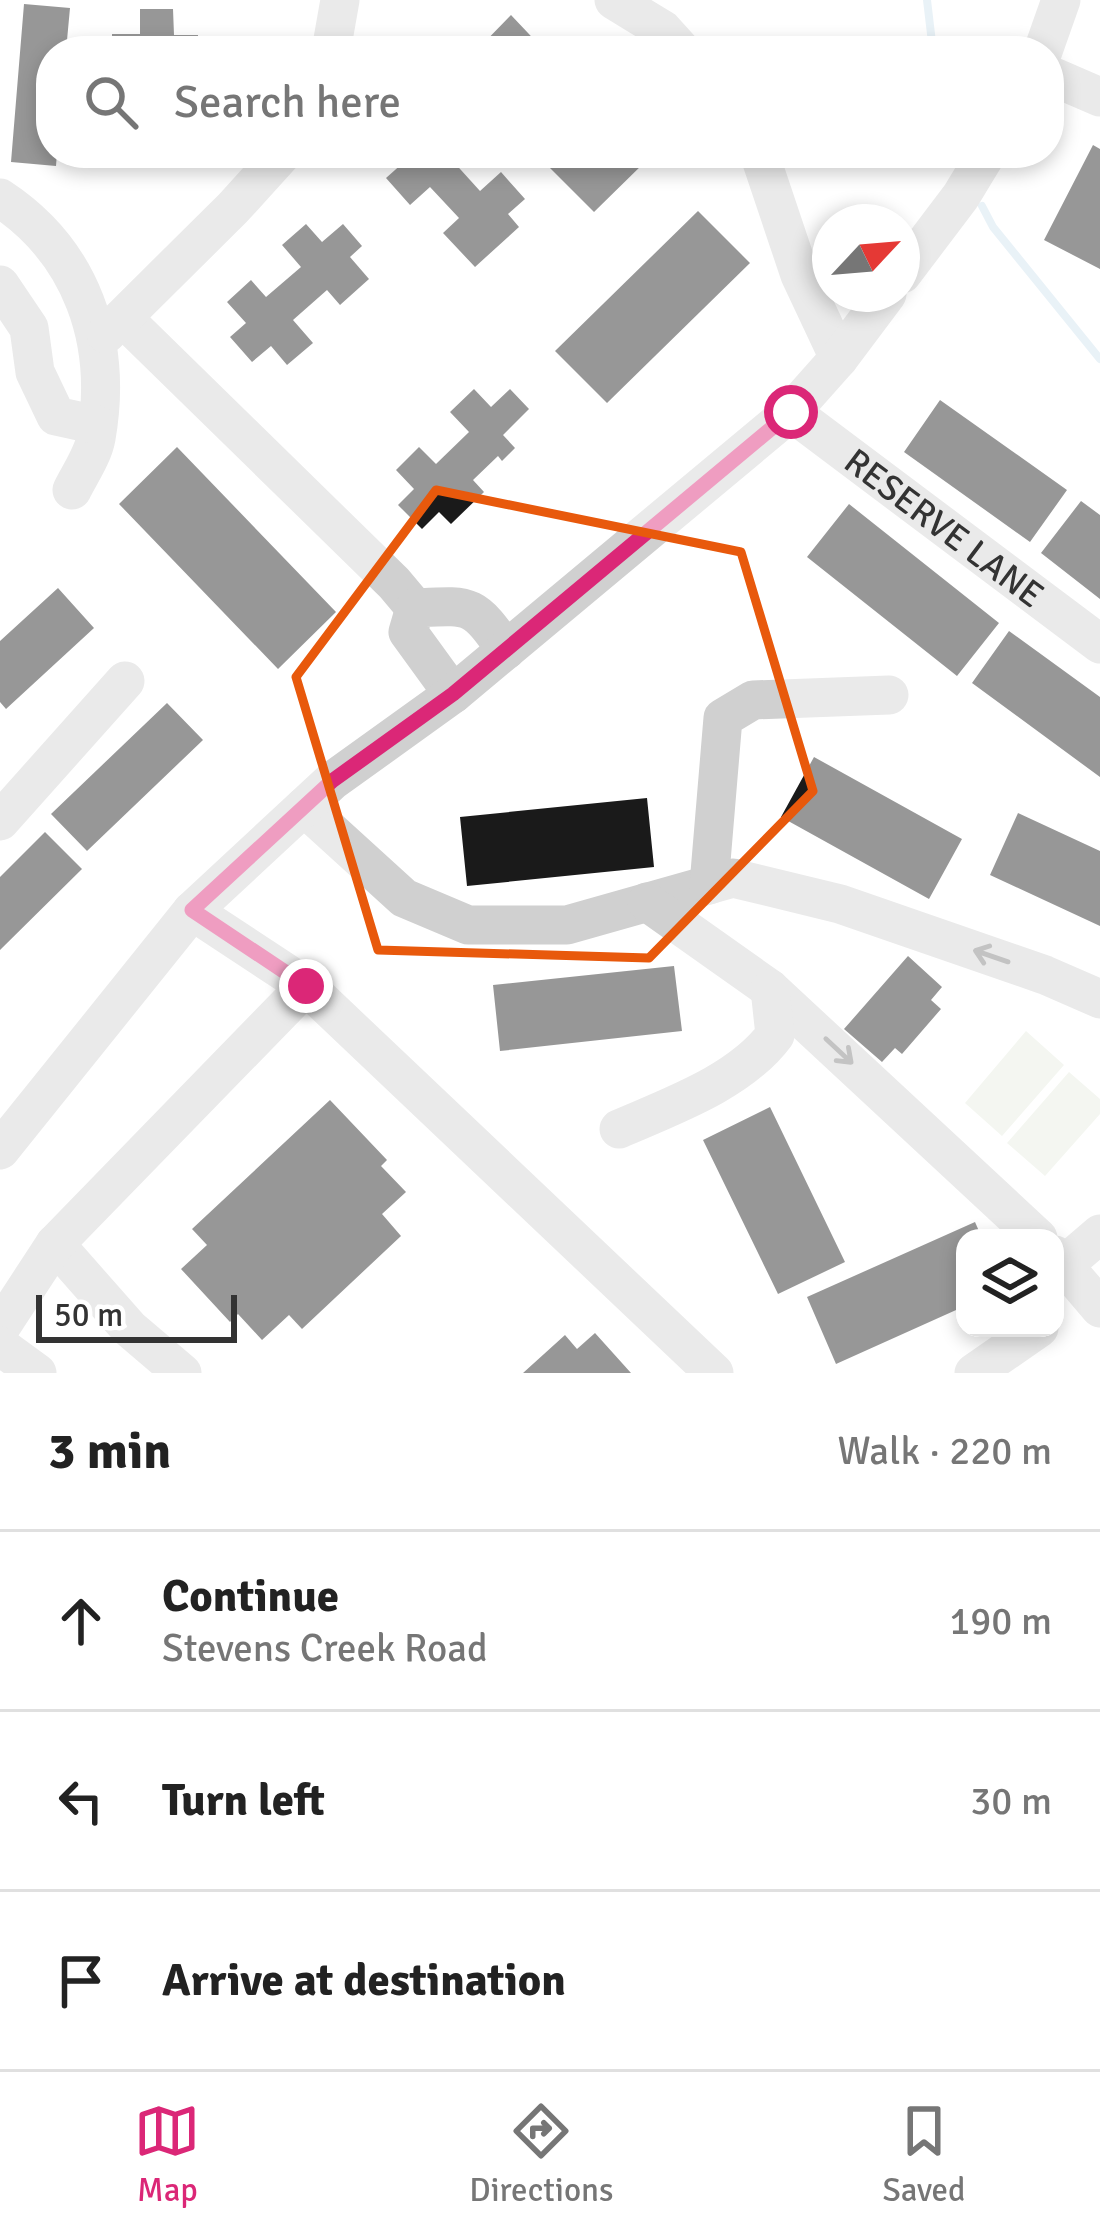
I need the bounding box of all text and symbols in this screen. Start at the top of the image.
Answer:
search box [36,36,1064,168]
icon: search [78,69,144,135]
text: Search here [174,75,401,130]
north arrow [812,204,920,312]
route start [764,385,818,439]
street label: RESERVE LANE [835,439,1052,618]
one-way arrow [973,944,1010,965]
route end [279,959,333,1013]
one-way arrow [823,1036,853,1064]
map controls [956,1229,1064,1337]
button: layers [956,1229,1064,1337]
scale bar [36,1289,237,1342]
text: 50 m [54,1295,123,1336]
text: 3 min [48,1420,171,1483]
text: Walk · 220 m [838,1427,1052,1475]
text: Continue [162,1569,339,1624]
icon: ahead [48,1588,114,1654]
text: 190 m [949,1597,1052,1645]
text: Stevens Creek Road [162,1624,488,1672]
icon: left [48,1768,114,1834]
text: Turn left [162,1773,325,1828]
text: 30 m [970,1777,1052,1825]
icon: arrive [48,1948,114,2014]
text: Arrive at destination [162,1953,566,2008]
tab: Map [134,2098,200,2211]
tab: Directions [469,2098,614,2211]
tab: Saved [882,2098,966,2211]

